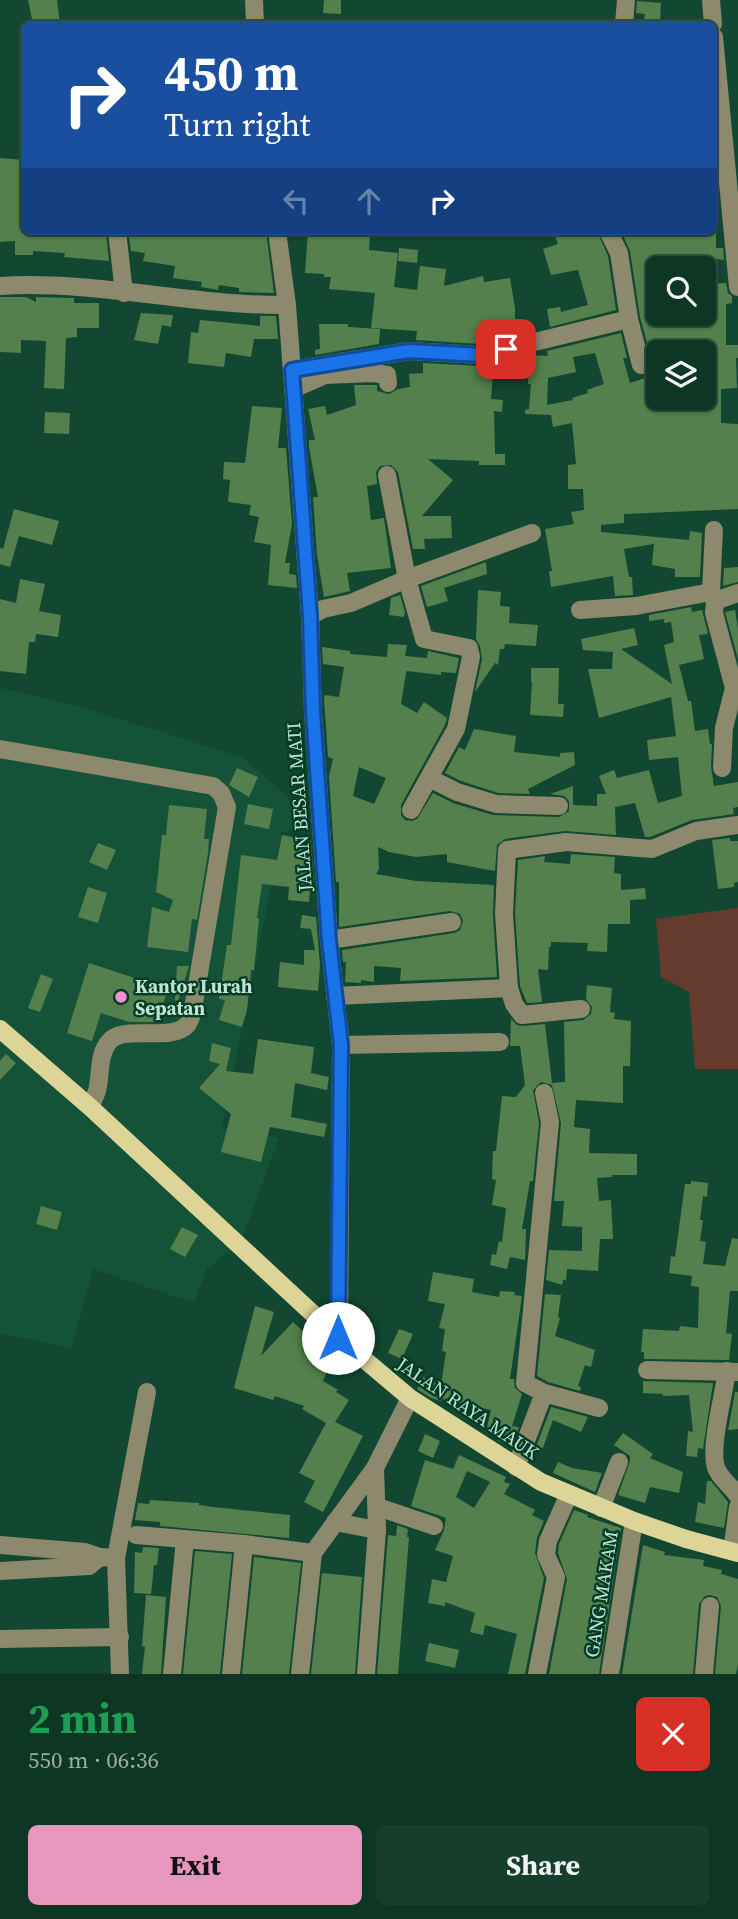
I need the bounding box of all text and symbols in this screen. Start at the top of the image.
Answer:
text: 450 m [164,39,299,106]
icon: right [49,49,140,140]
text: Turn right [164,103,310,147]
icon: left [277,182,315,220]
icon: ahead [350,182,388,220]
icon: right [423,182,461,220]
map controls [646,256,716,410]
button: search [646,256,716,326]
pin [476,319,536,379]
icon: arrive [487,330,525,368]
button: layers [646,340,716,410]
street label: JALAN BESAR MATI [280,722,318,893]
place label: Kantor Lurah Sepatan [135,973,253,1021]
marker: Kantor Lurah Sepatan [113,989,129,1005]
position arrow [301,1301,375,1375]
street label: JALAN RAYA MAUK [391,1350,544,1465]
street label: GANG MAKAM [578,1529,624,1659]
text: 2 min [28,1689,137,1747]
button: close [636,1697,710,1771]
text: 550 m · 06:36 [28,1744,159,1776]
button: Exit [28,1825,362,1905]
button: Share [376,1825,710,1905]

